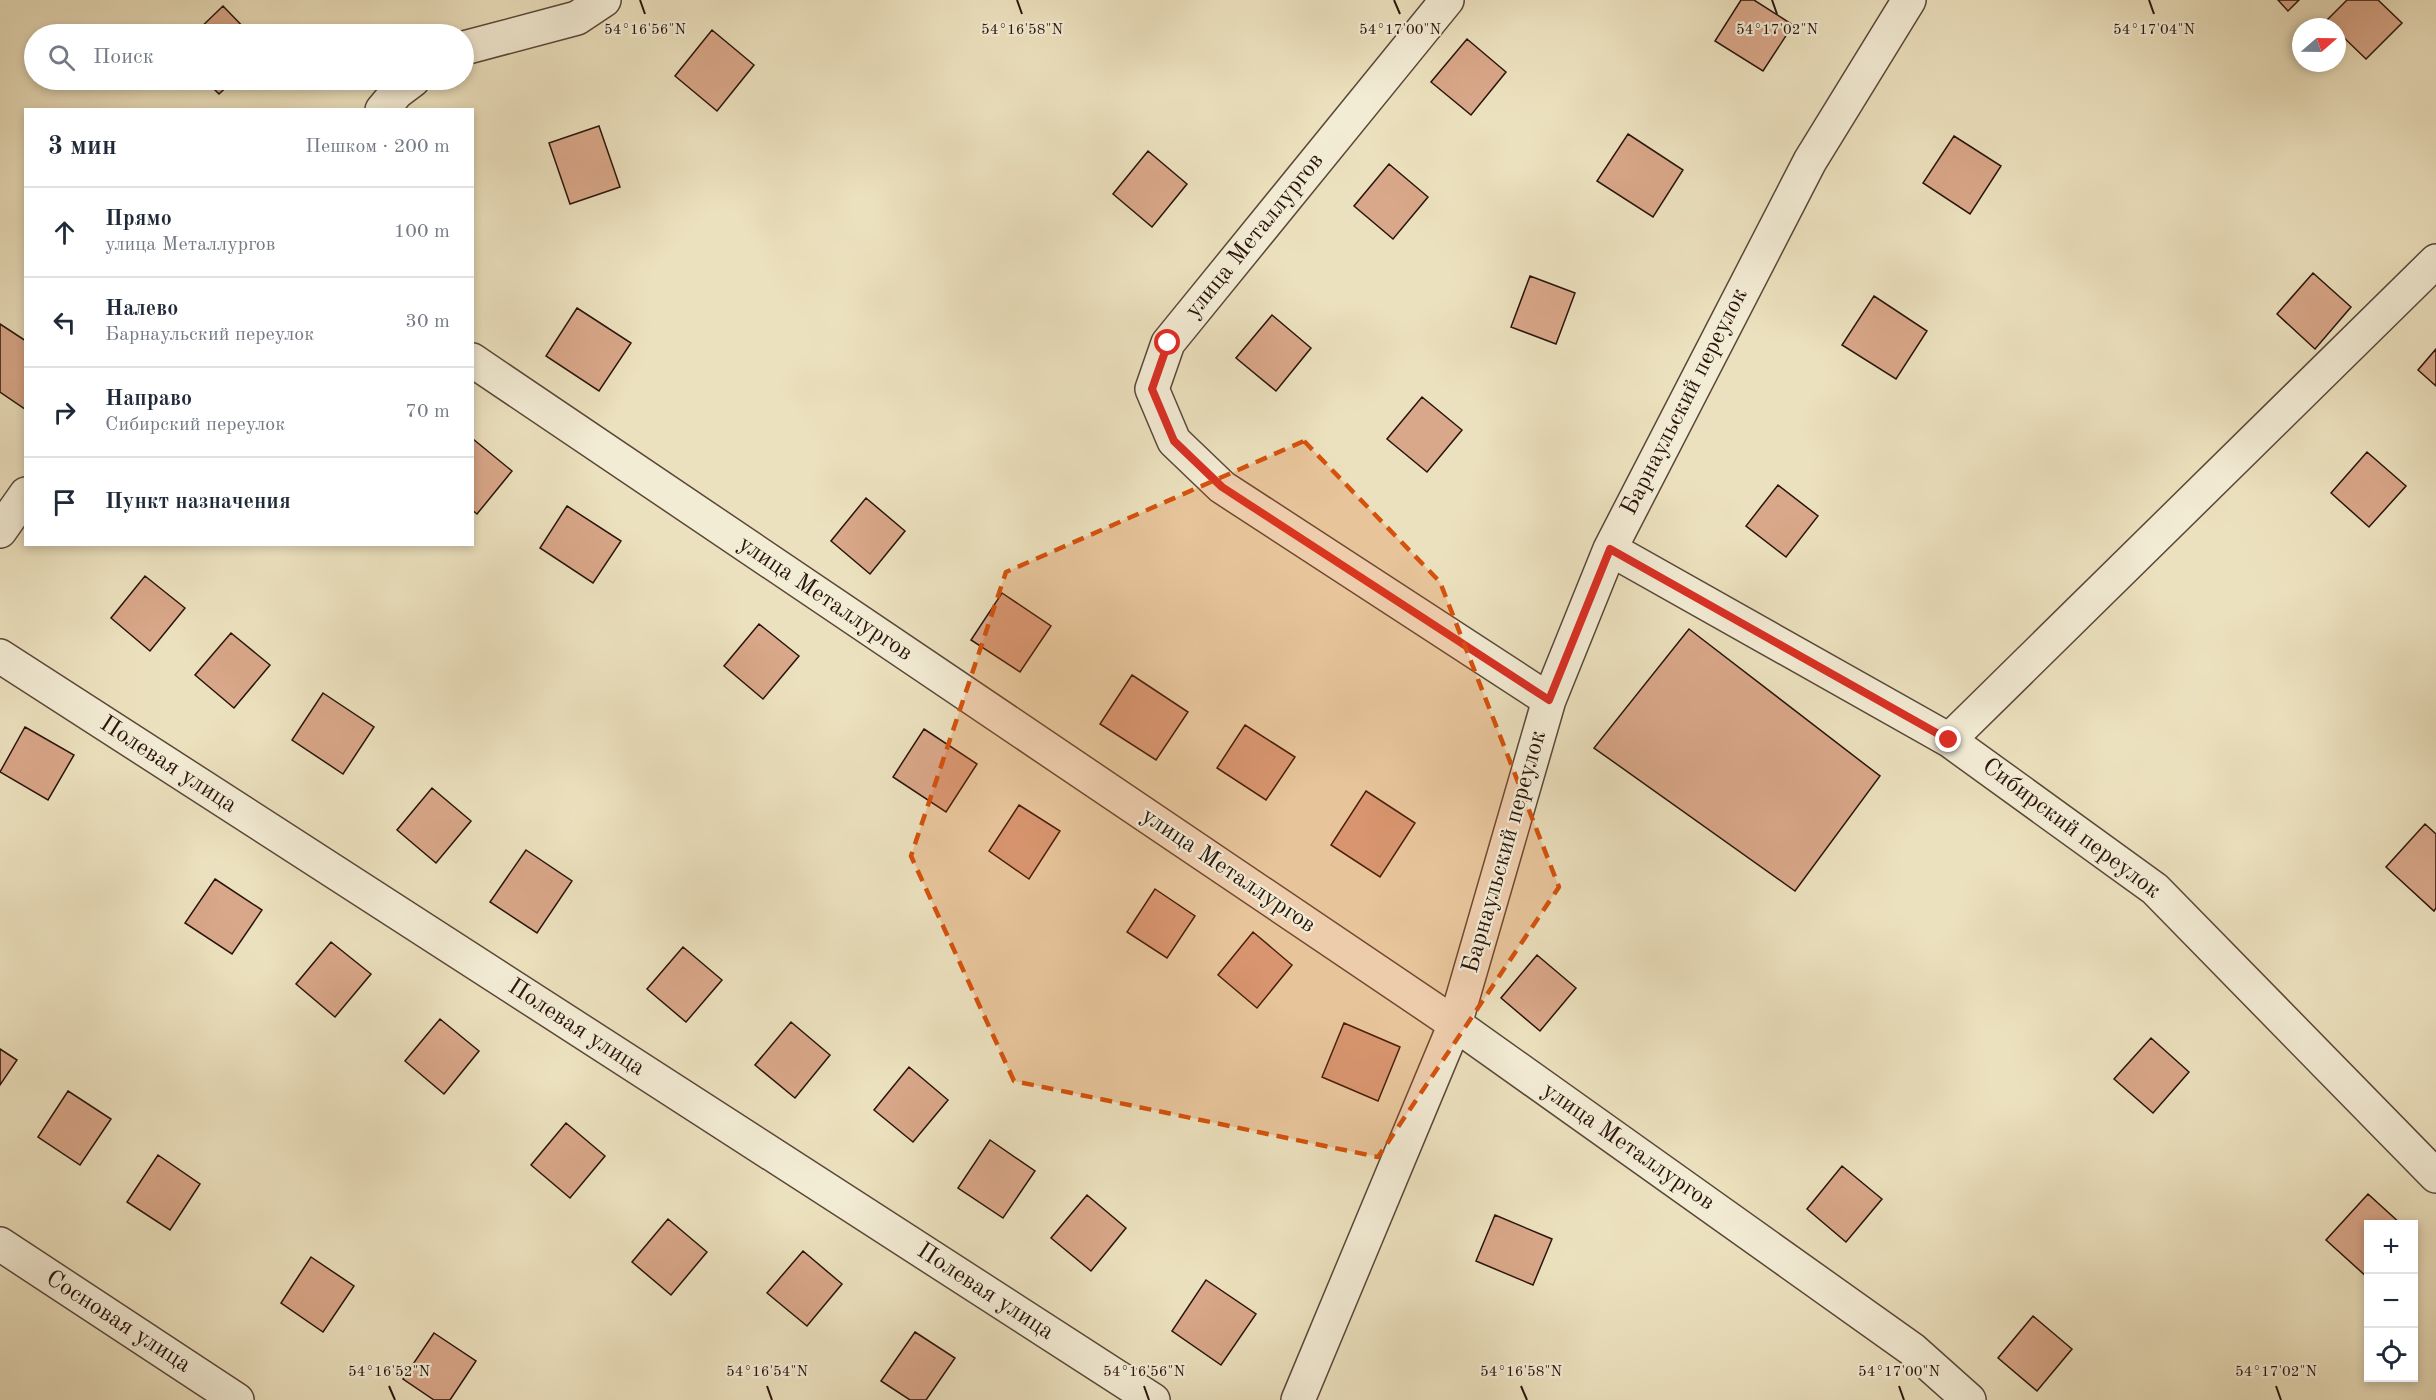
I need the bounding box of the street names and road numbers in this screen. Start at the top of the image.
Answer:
street label: улица Металлургов [1181,149,1329,323]
street label: Барнаульский переулок [1617,285,1753,519]
street label: улица Металлургов [734,532,916,666]
street label: Полевая улица [95,712,241,818]
street label: Барнаульский переулок [1459,728,1551,976]
street label: Сибирский переулок [1977,754,2165,904]
street label: улица Металлургов [1137,804,1319,938]
street label: Полевая улица [503,975,649,1081]
street label: улица Металлургов [1537,1079,1719,1215]
street label: Полевая улица [912,1239,1058,1345]
street label: Сосновая улица [41,1266,195,1378]

